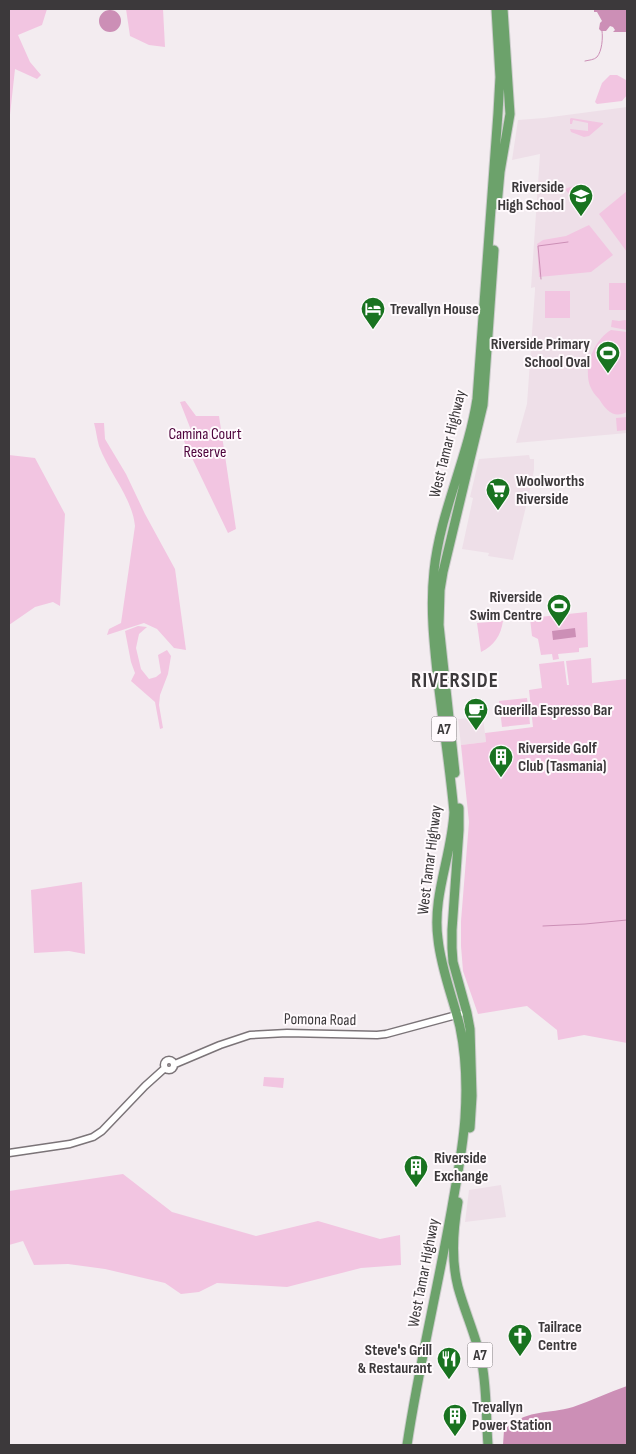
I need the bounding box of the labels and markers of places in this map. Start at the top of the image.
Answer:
place label: Riverside High School [498,178,564,215]
school or university icon: Riverside High School [568,183,594,217]
hotel icon: Trevallyn House [360,296,386,330]
place label: Trevallyn House [390,300,479,319]
place label: Riverside Primary School Oval [491,335,590,372]
sports icon: Riverside Primary School Oval [595,340,621,374]
place label: Woolworths Riverside [516,472,584,509]
supermarket icon: Woolworths Riverside [485,477,511,511]
place label: Riverside Swim Centre [470,588,542,625]
sports icon: Riverside Swim Centre [546,593,572,627]
cafe icon: Guerilla Espresso Bar [463,697,489,731]
place label: Guerilla Espresso Bar [494,701,612,720]
place label: Riverside Golf Club (Tasmania) [518,739,606,776]
building icon: Riverside Golf Club (Tasmania) [488,744,514,778]
place label: Riverside Exchange [434,1149,489,1186]
building icon: Riverside Exchange [403,1154,429,1188]
place label: Tailrace Centre [538,1318,582,1355]
church icon: Tailrace Centre [507,1323,533,1357]
place label: Steve's Grill & Restaurant [358,1341,432,1378]
restaurant icon: Steve's Grill & Restaurant [436,1346,462,1380]
place label: Trevallyn Power Station [472,1398,552,1435]
building icon: Trevallyn Power Station [442,1403,468,1437]

